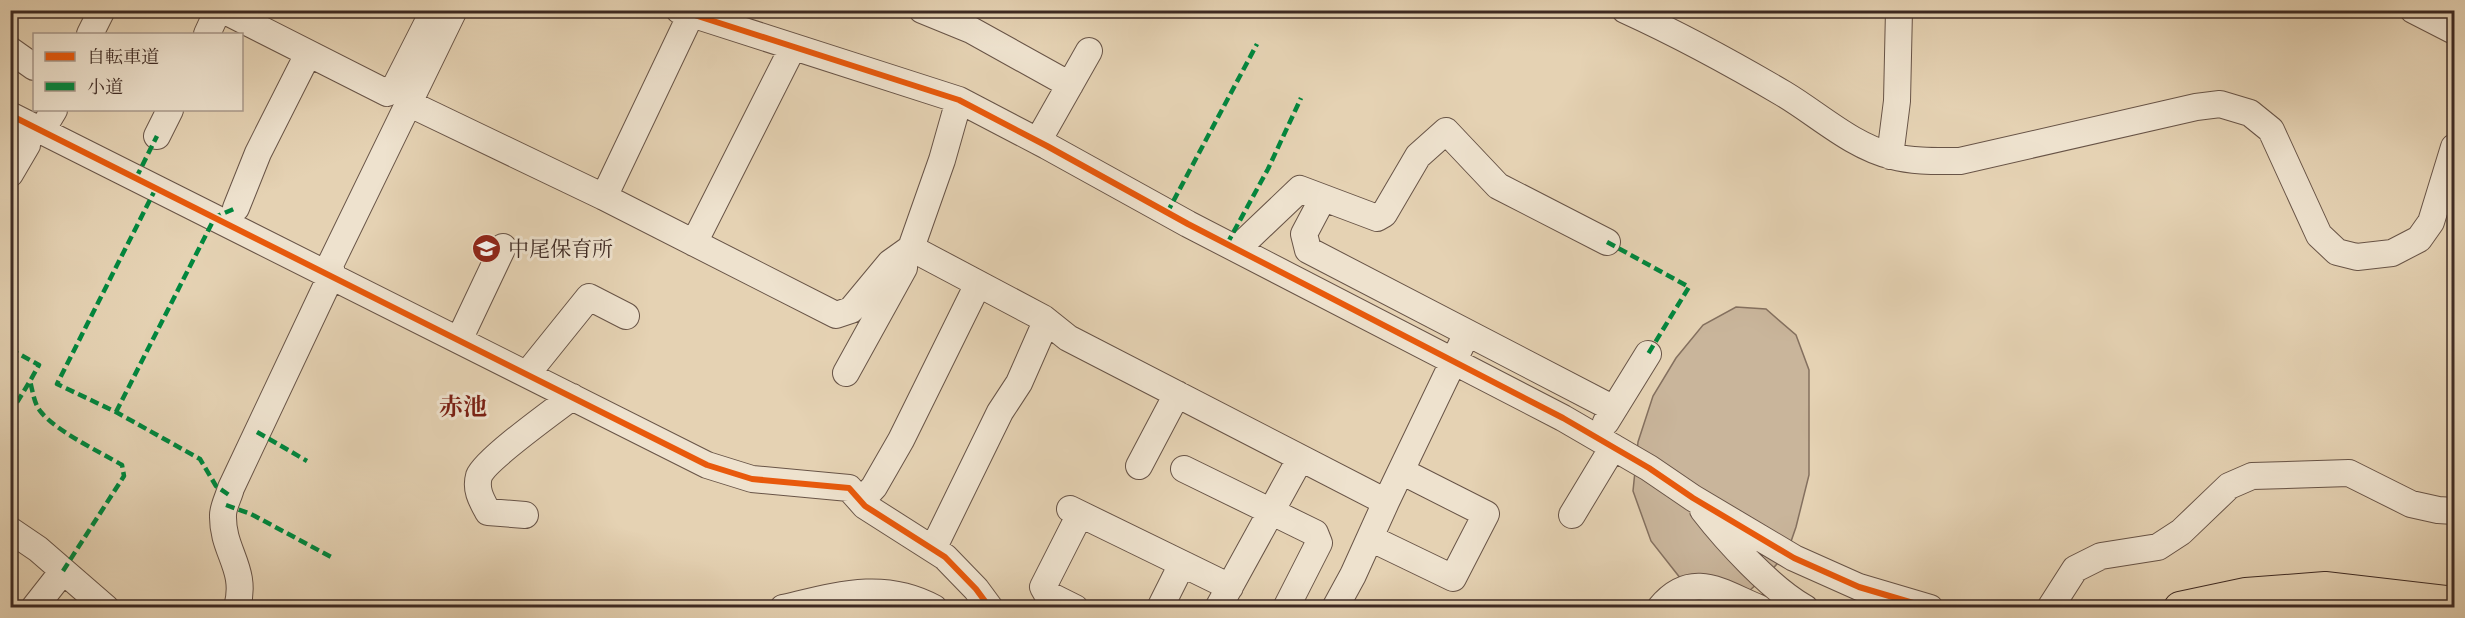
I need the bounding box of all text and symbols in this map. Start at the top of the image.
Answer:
legend [33,33,243,111]
text: 自転車道 [87,43,159,70]
text: 小道 [87,73,123,100]
school or university icon: 中尾保育所 [471,233,503,265]
place label: 中尾保育所 [508,233,613,264]
district label: 赤池 [439,389,487,424]

